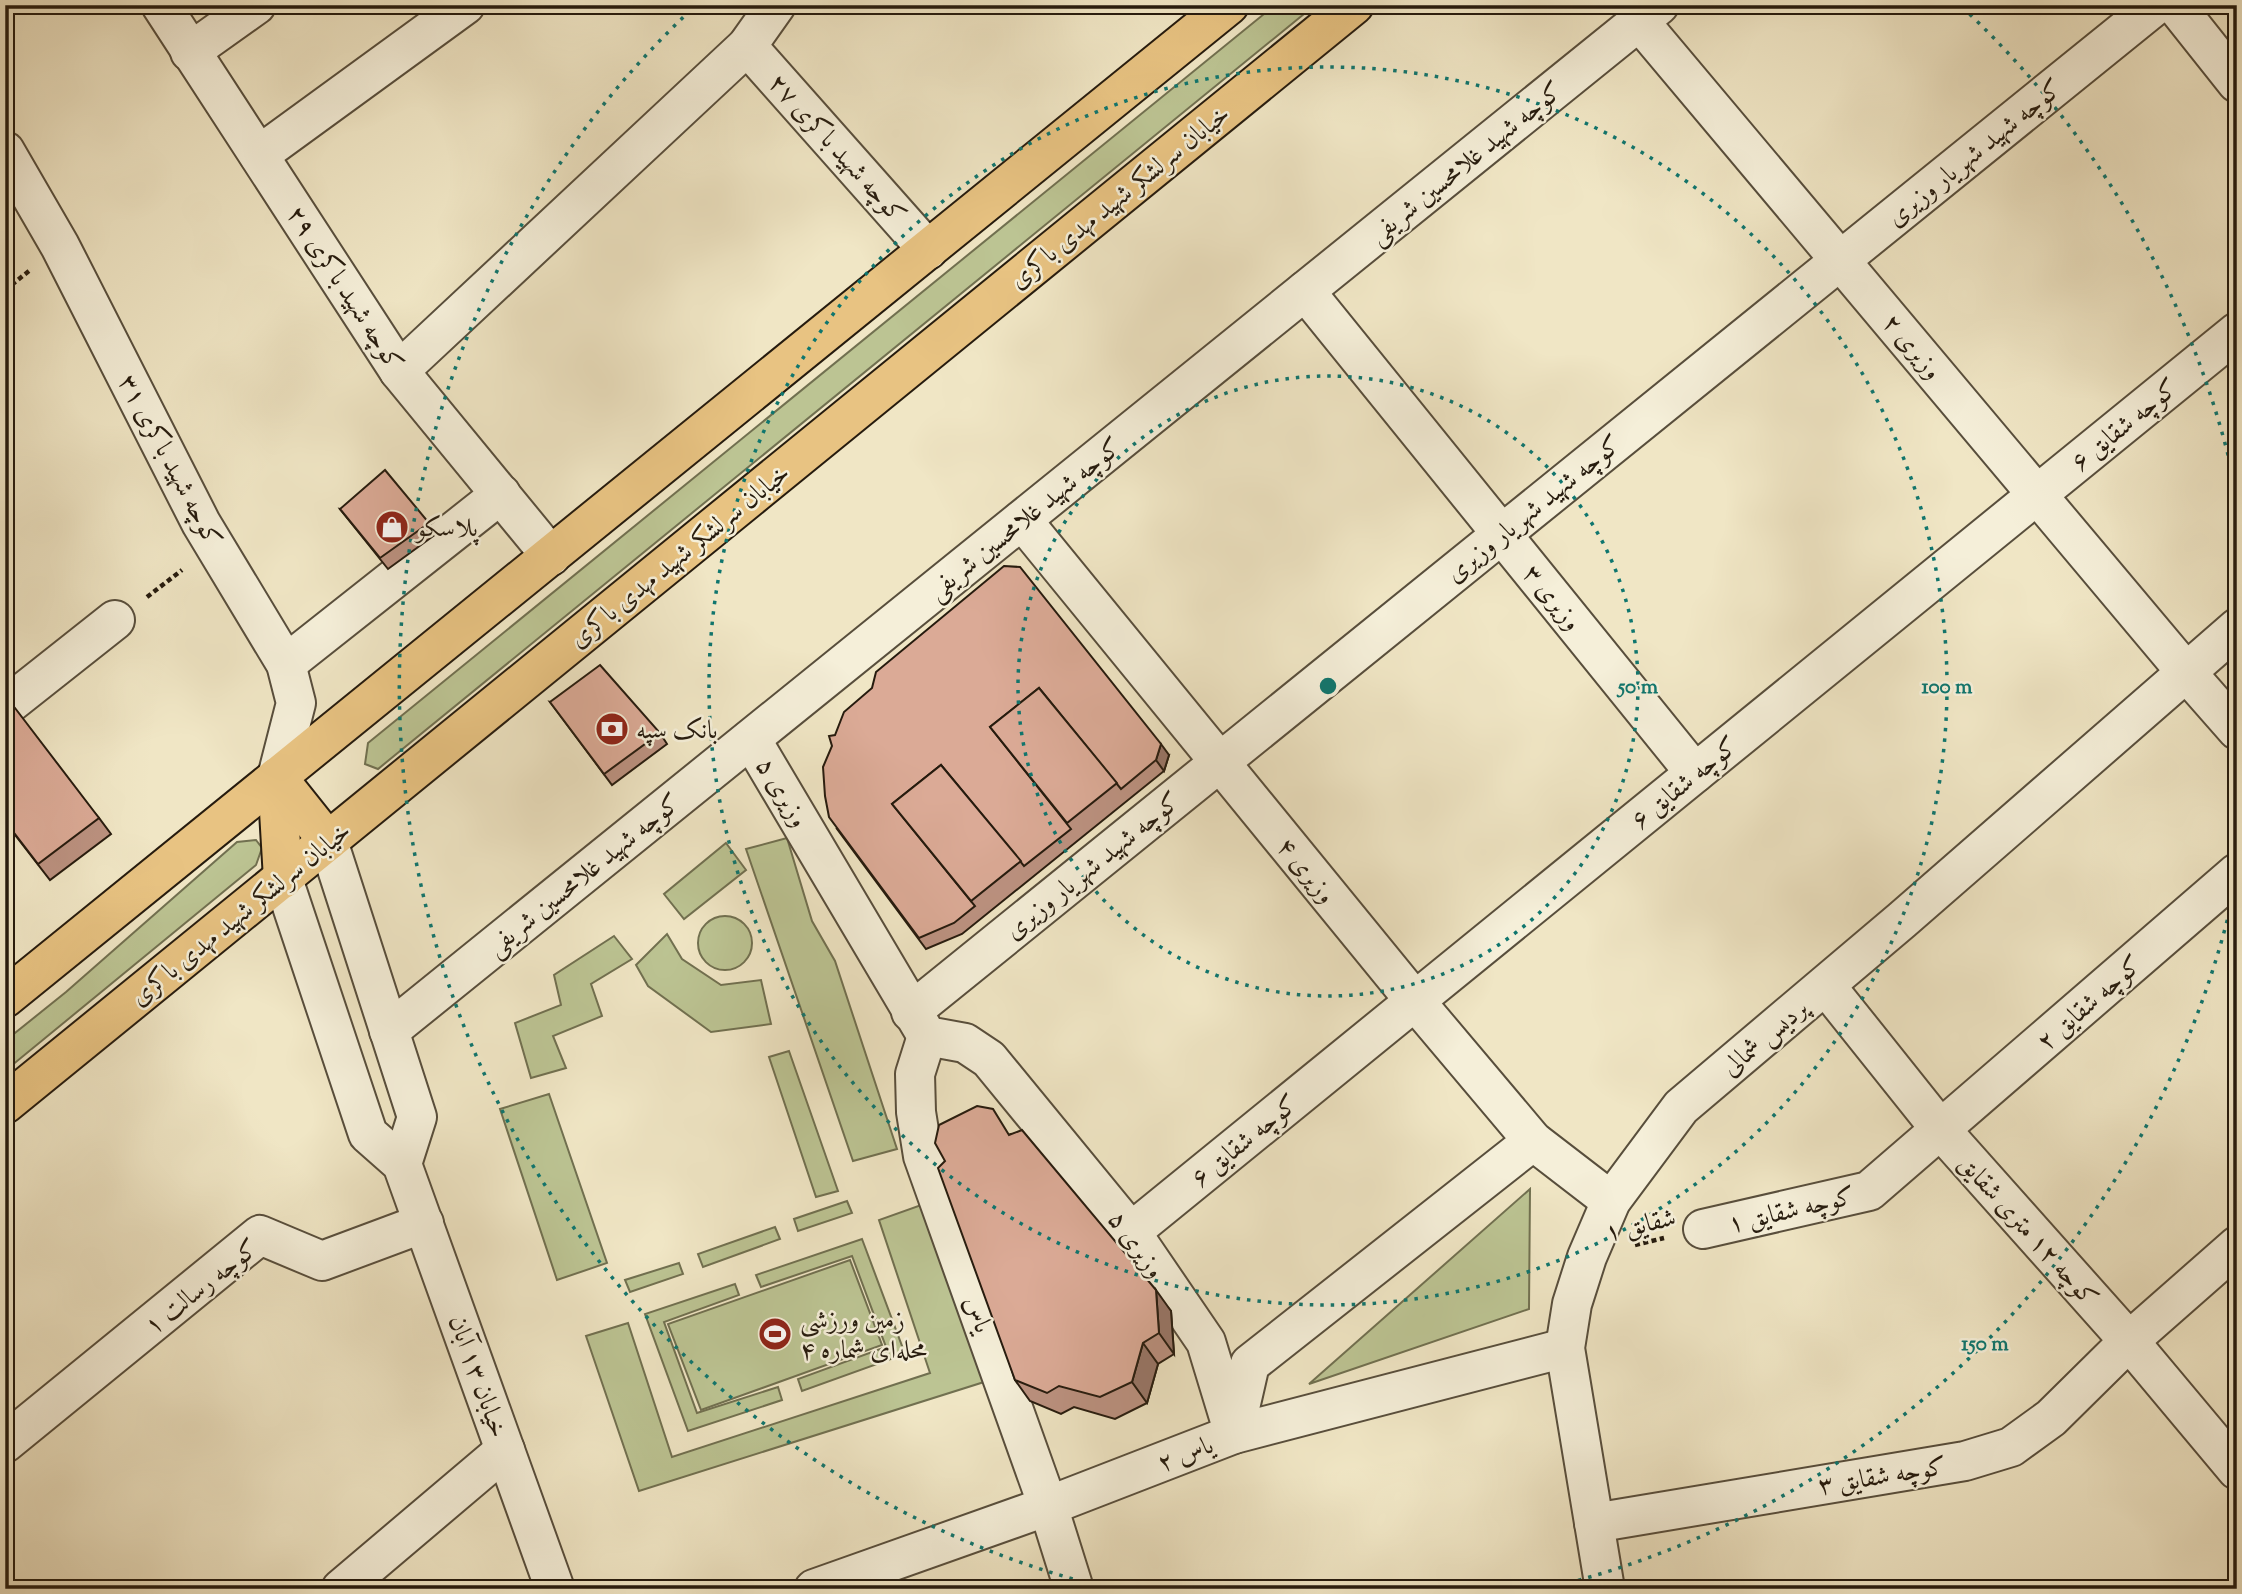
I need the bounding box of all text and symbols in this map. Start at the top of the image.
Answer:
street label: کوچه شهید باکری ۲۷ [759,66,914,233]
street label: کوچه شهید شهریار وزیری [1880,71,2072,237]
street label: کوچه شهید غلامحسین شریفی [1361,74,1572,254]
street label: خیابان سرلشکر شهید مهدی باکری [1002,97,1239,299]
street label: کوچه شهید باکری ۲۹ [276,199,411,379]
street label: وزیری ۲ [1873,307,1950,389]
street label: کوچه شهید باکری ۳۱ [108,368,230,554]
street label: کوچه شقایق ۶ [2064,371,2187,481]
street label: کوچه شهید شهریار وزیری [1439,427,1631,593]
street label: کوچه شهید غلامحسین شریفی [920,430,1131,610]
street label: خیابان سرلشکر شهید مهدی باکری [562,456,799,658]
shop icon: پلاسکو [373,508,411,546]
place label: پلاسکو [413,511,479,548]
street label: وزیری ۳ [1513,557,1589,640]
text: 50 m [1616,673,1659,703]
text: 100 m [1922,673,1973,703]
centre of rings [1316,674,1340,698]
bank icon: بانک سپه [593,710,631,748]
place label: بانک سپه [636,713,718,750]
street label: کوچه شقایق ۶ [1624,729,1747,839]
street label: وزیری ۵ [745,751,816,835]
street label: کوچه شهید شهریار وزیری [998,784,1190,950]
street label: کوچه شهید غلامحسین شریفی [479,786,690,966]
street label: خیابان سرلشکر شهید مهدی باکری [123,814,360,1016]
street label: وزیری ۴ [1267,830,1343,913]
street label: کوچه شقایق ۲ [2030,948,2152,1060]
street label: پردیس شمالی [1714,990,1819,1086]
street label: کوچه شقایق ۶ [1184,1087,1307,1197]
street label: کوچه ۱۲ متری شقایق [1948,1147,2106,1316]
street label: کوچه شقایق ۱ [1724,1179,1859,1244]
street label: شقایق ۱ [1601,1200,1680,1253]
street label: وزیری ۵ [1098,1204,1172,1287]
street label: کوچه رسالت ۱ [137,1231,268,1345]
street label: یاس [953,1291,1001,1340]
place label: زمین ورزشی محله‌ای شماره ۴ [800,1303,927,1370]
street label: خیابان ۱۳ آبان [437,1310,516,1443]
sports icon: زمین ورزشی محله‌ای شماره ۴ [756,1315,794,1353]
text: 150 m [1961,1330,2009,1360]
street label: یاس ۲ [1152,1427,1221,1483]
street label: کوچه شقایق ۳ [1816,1449,1949,1506]

